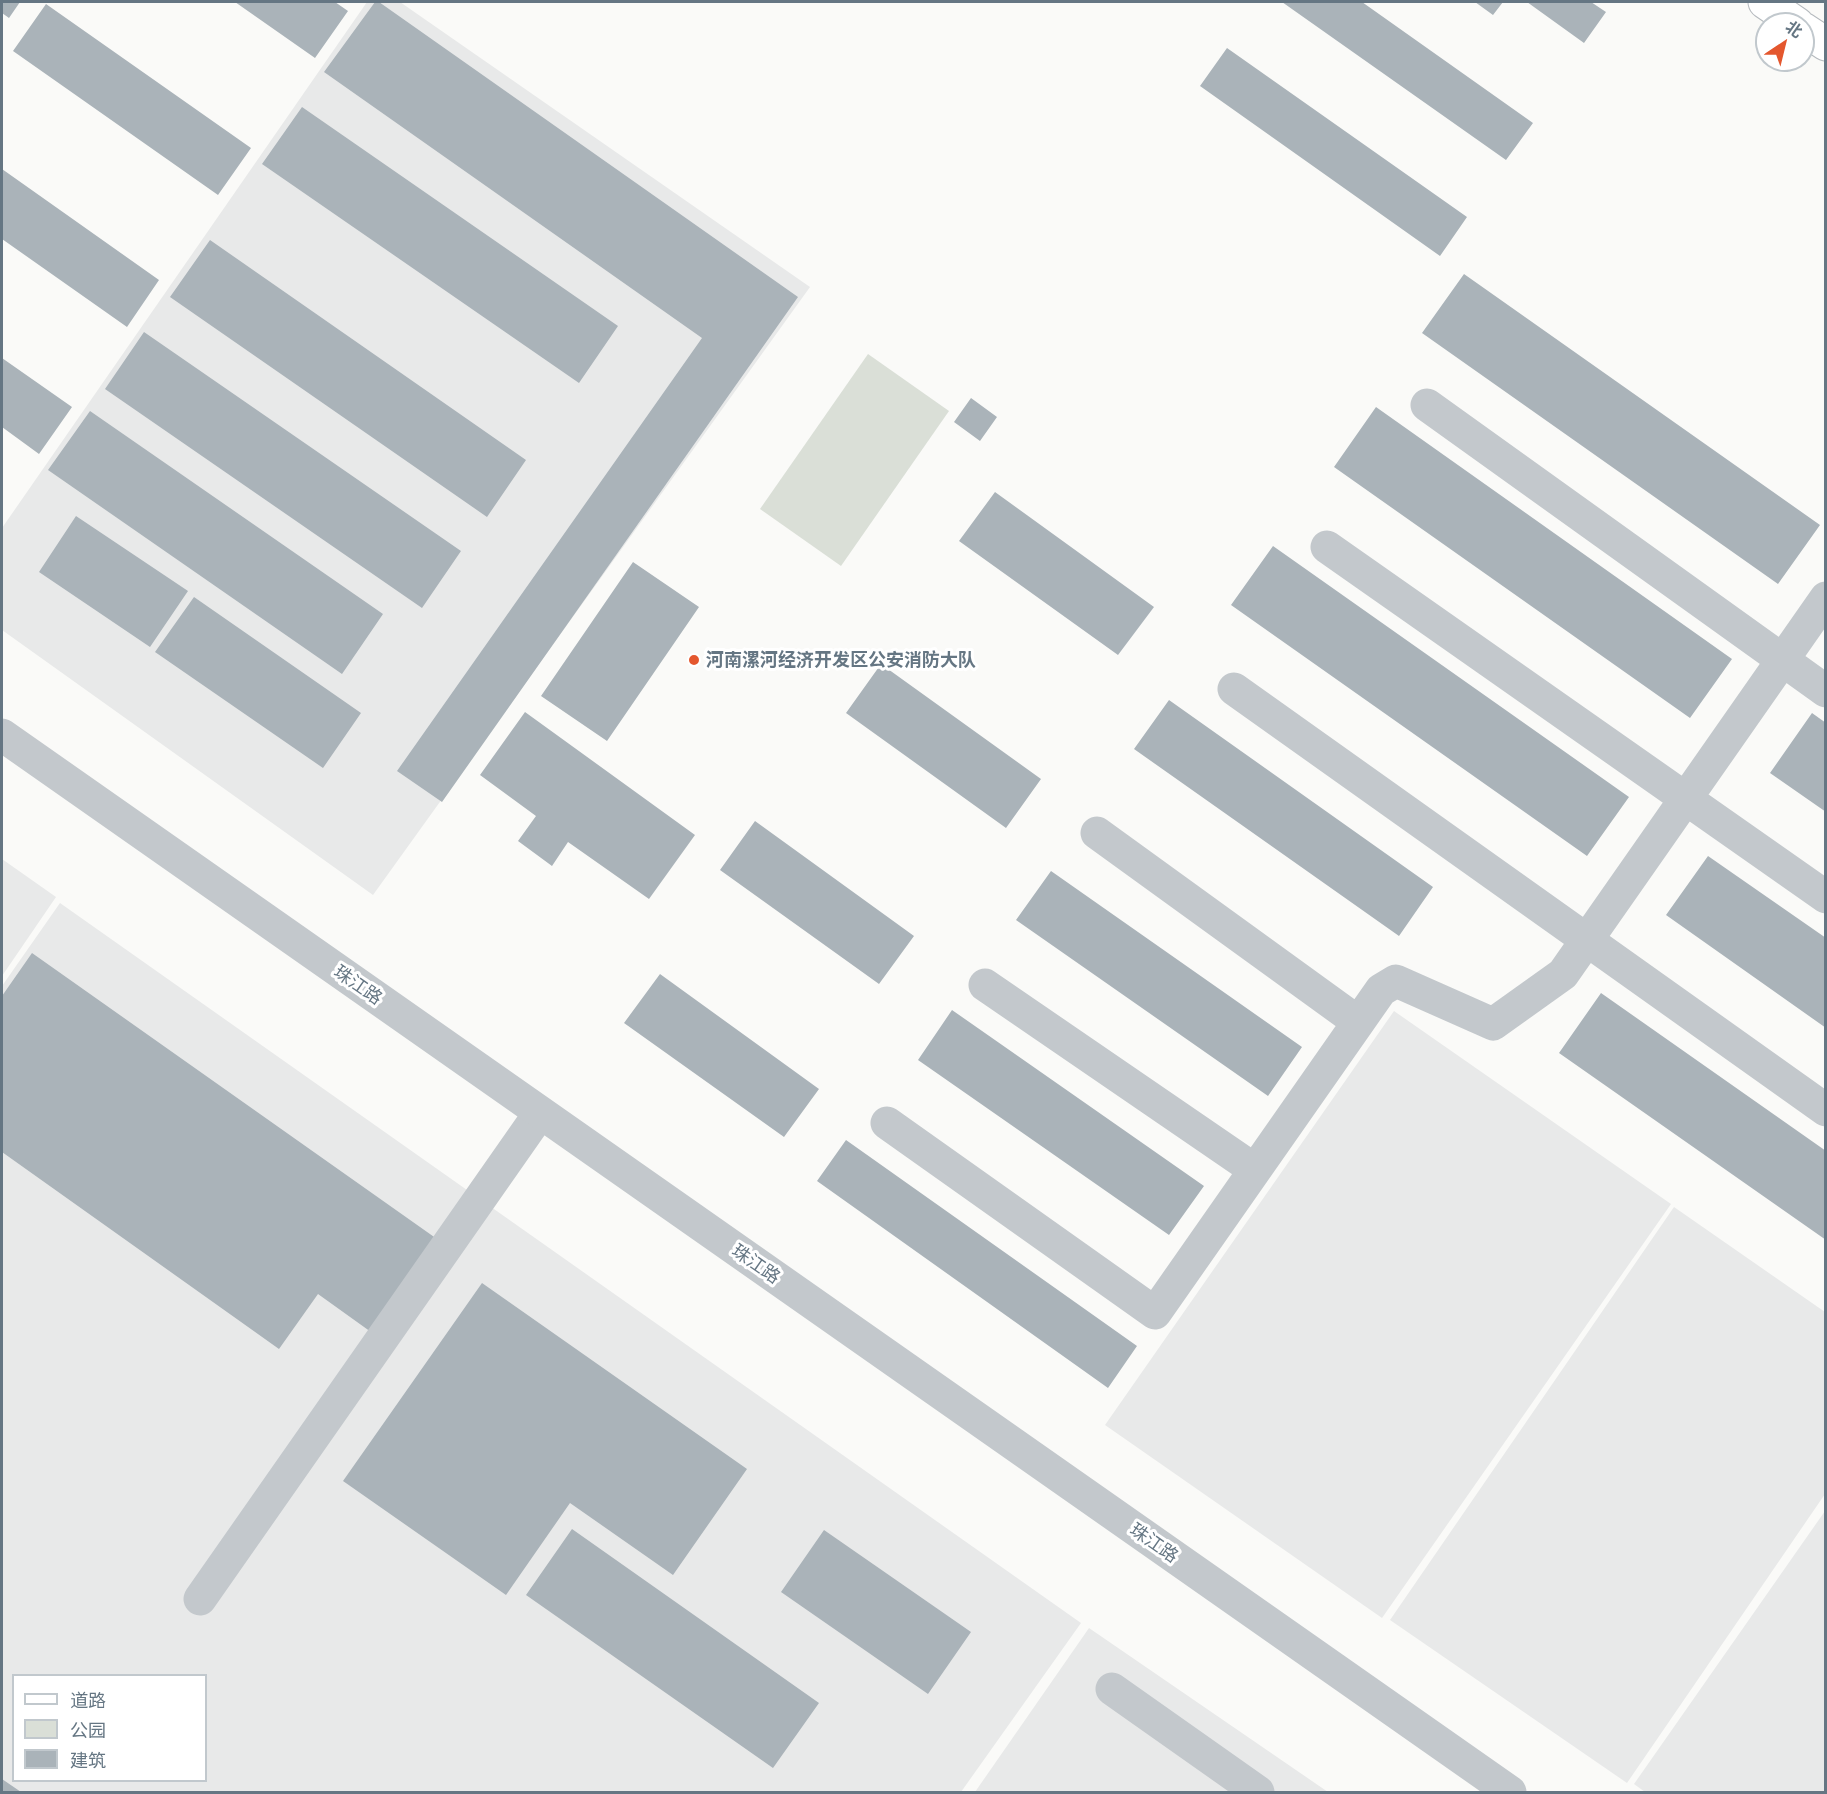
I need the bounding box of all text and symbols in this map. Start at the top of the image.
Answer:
north arrow [1755,12,1815,72]
text: 北 [1782,17,1806,41]
place label: 河南漯河经济开发区公安消防大队 [706,649,976,671]
marker: 河南漯河经济开发区公安消防大队 [687,653,701,667]
street label: 珠江路 [330,961,386,1009]
street label: 珠江路 [728,1240,784,1288]
street label: 珠江路 [1126,1519,1182,1567]
legend [12,1674,207,1782]
text: 道路 [70,1690,106,1710]
text: 公园 [70,1720,106,1740]
text: 建筑 [70,1750,106,1770]

